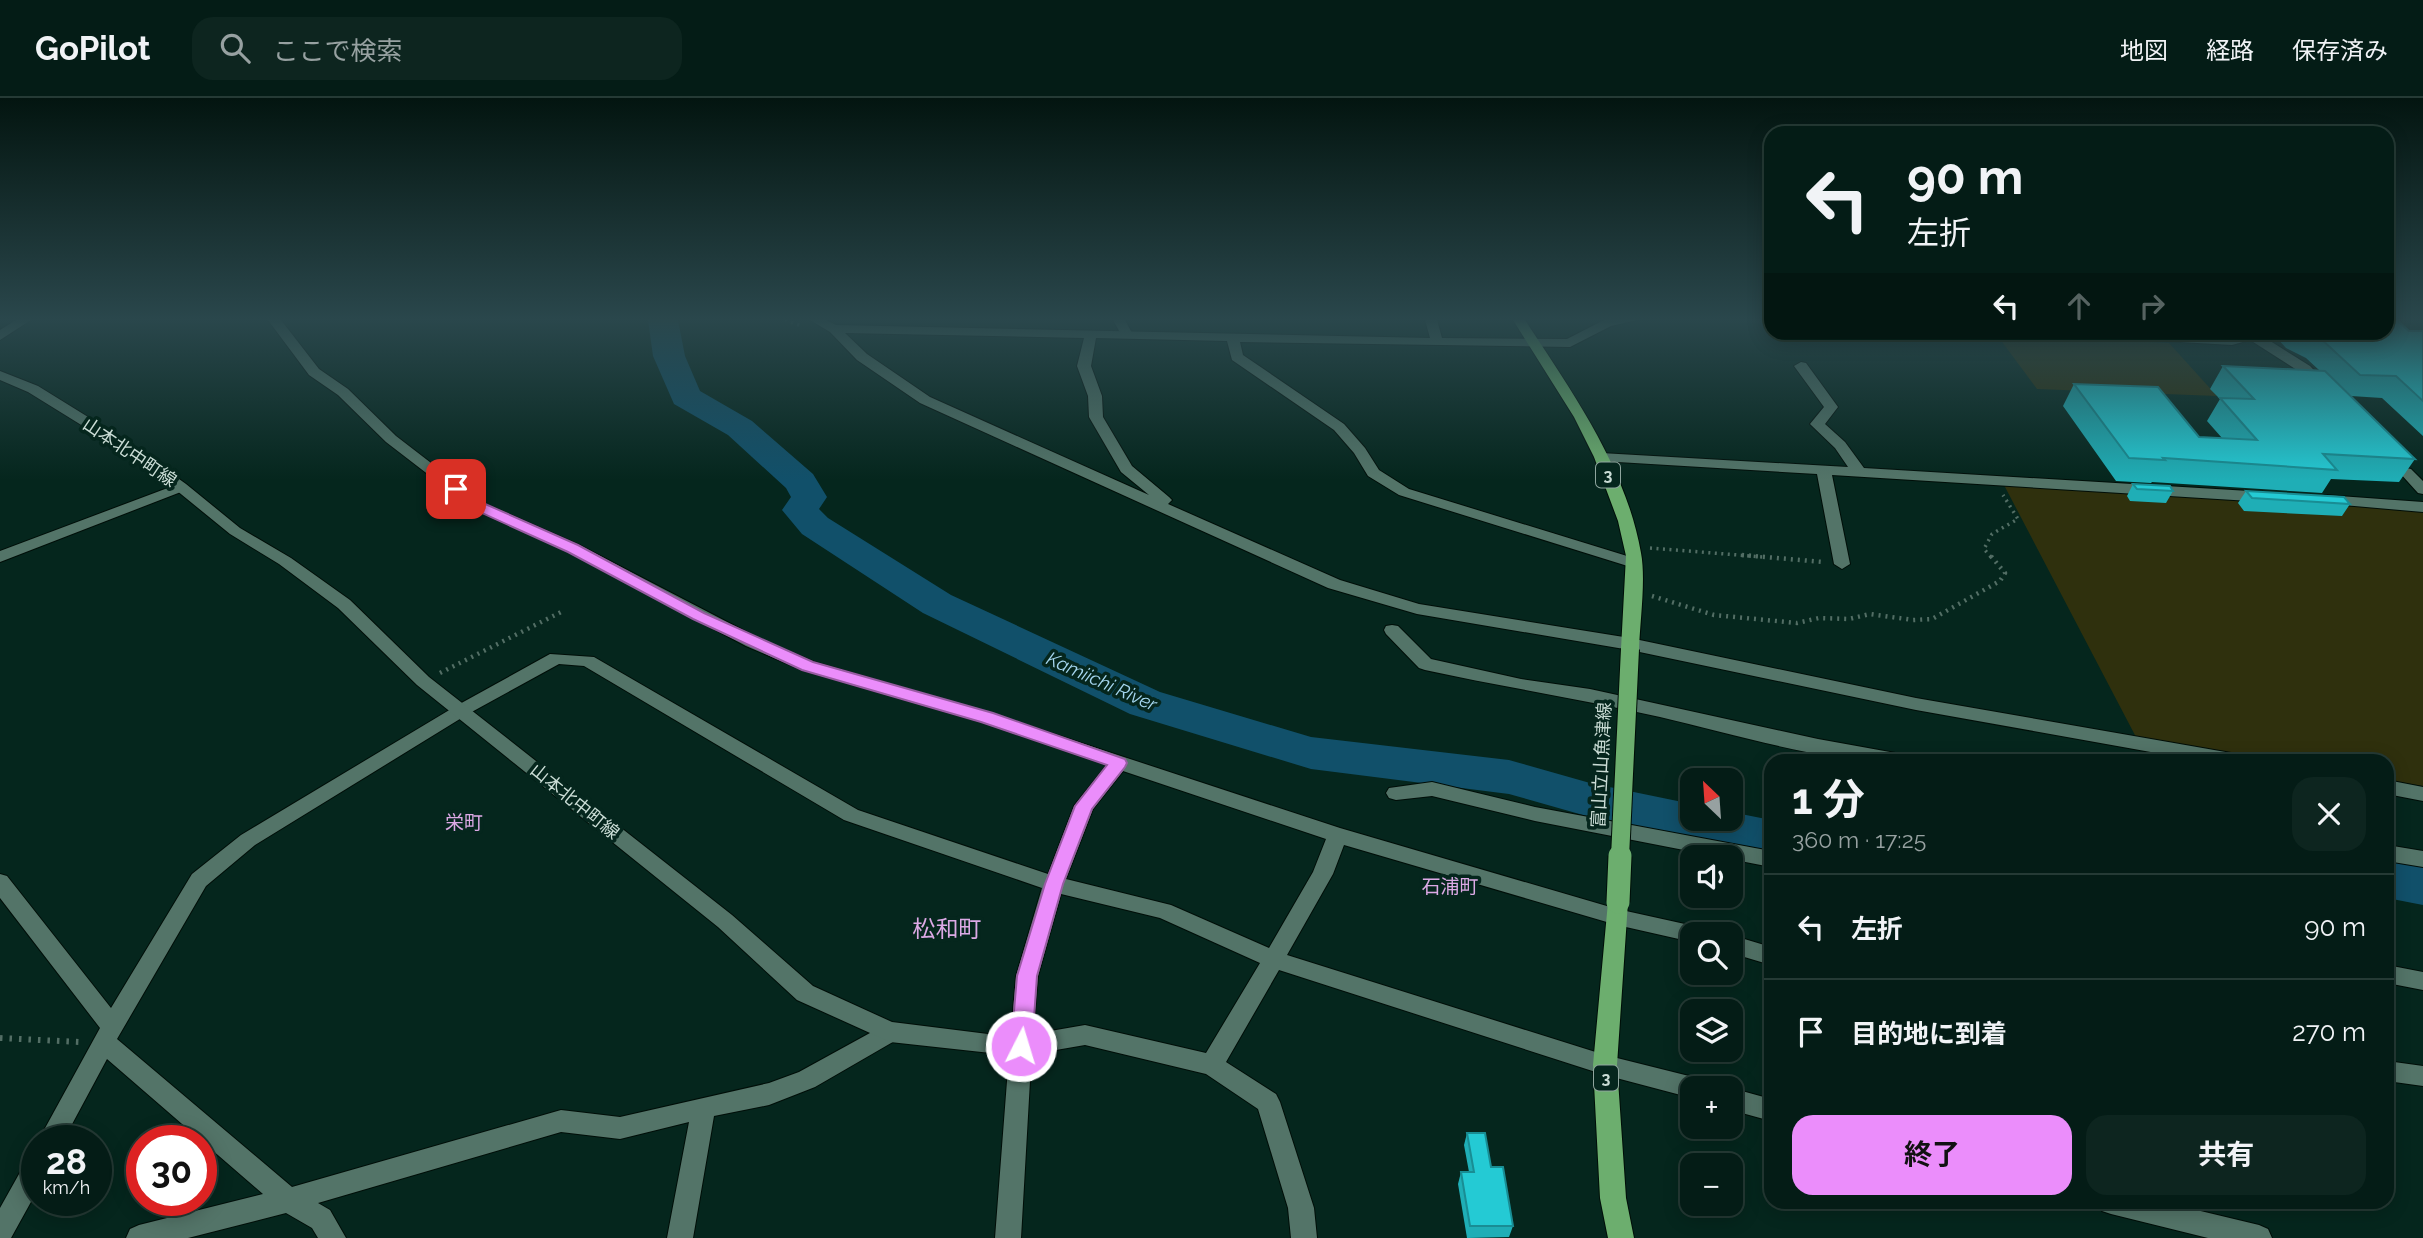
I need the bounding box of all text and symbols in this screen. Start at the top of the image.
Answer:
search box [192,17,682,80]
text: GoPilot [35,29,150,68]
icon: search [216,29,254,67]
text: ここで検索 [272,36,402,66]
text: 地図 [2120,36,2168,65]
text: 経路 [2206,36,2254,65]
text: 保存済み [2292,36,2388,65]
text: 90 m [1907,148,2023,205]
icon: left [1792,154,1883,245]
text: 左折 [1907,214,1971,251]
icon: left [1987,287,2025,325]
icon: ahead [2060,287,2098,325]
icon: right [2133,287,2171,325]
street label: 山本北中町線 [79,413,181,491]
pin [426,459,486,519]
road number: 3 [1596,462,1620,488]
icon: arrive [437,470,475,508]
water label: Kamiichi River [1043,647,1162,716]
street label: 富山立山魚津線 [1587,702,1615,828]
street label: 山本北中町線 [526,759,624,843]
north arrow [1680,768,1743,831]
map controls [1680,768,1743,1216]
text: 1 分 [1792,775,1865,824]
button: close [2292,777,2366,851]
district label: 栄町 [445,811,483,833]
text: 360 m · 17:25 [1792,826,1926,853]
button: sound [1680,845,1743,908]
district label: 石浦町 [1421,875,1479,897]
icon: left [1792,908,1830,946]
text: 90 m [2304,912,2366,942]
text: 左折 [1851,914,1903,944]
district label: 松和町 [913,915,982,942]
button: search [1680,922,1743,985]
button: layers [1680,999,1743,1062]
position arrow [984,1009,1058,1083]
icon: arrive [1792,1013,1830,1051]
text: 270 m [2292,1017,2366,1047]
text: 目的地に到着 [1851,1019,2007,1049]
road number: 3 [1594,1066,1618,1090]
button: + [1680,1076,1743,1139]
button: 終了 [1792,1115,2072,1195]
button: 共有 [2086,1115,2366,1195]
speed limit sign: 30 [126,1125,217,1216]
text: 28 [46,1141,87,1182]
button: − [1680,1153,1743,1216]
text: km/h [43,1177,90,1198]

